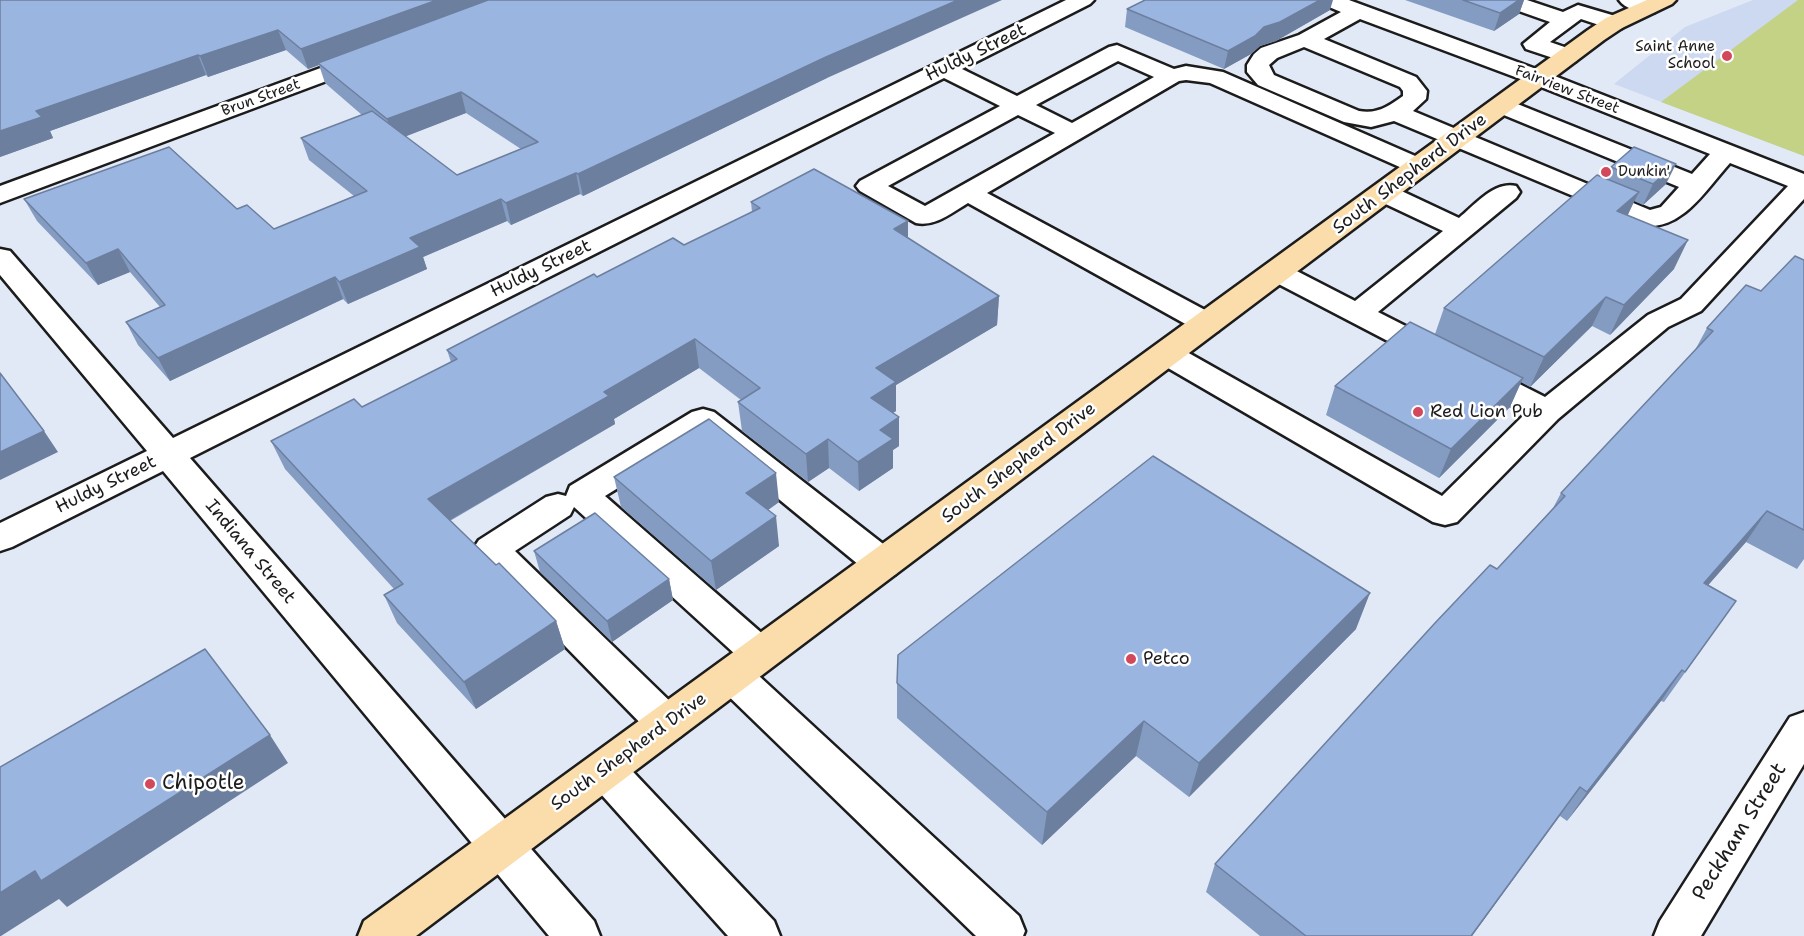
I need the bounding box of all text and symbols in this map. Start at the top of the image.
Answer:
street label: Huldy Street [922,19,1030,87]
place label: Saint Anne School [1635,38,1715,73]
marker: Saint Anne School [1720,49,1734,63]
street label: Fairview Street [1512,62,1622,118]
street label: Brun Street [219,75,303,121]
street label: South Shepherd Drive [1329,109,1491,239]
place label: Dunkin' [1618,163,1670,181]
marker: Dunkin' [1599,165,1613,179]
street label: Huldy Street [487,235,595,303]
street label: South Shepherd Drive [938,398,1100,528]
place label: Red Lion Pub [1430,401,1543,423]
marker: Red Lion Pub [1411,405,1425,419]
street label: Huldy Street [52,451,160,519]
street label: Indiana Street [200,496,300,608]
place label: Petco [1143,648,1190,670]
marker: Petco [1124,652,1138,666]
street label: South Shepherd Drive [547,688,711,816]
street label: Peckham Street [1688,758,1792,906]
place label: Chipotle [162,771,245,797]
marker: Chipotle [143,777,157,791]

